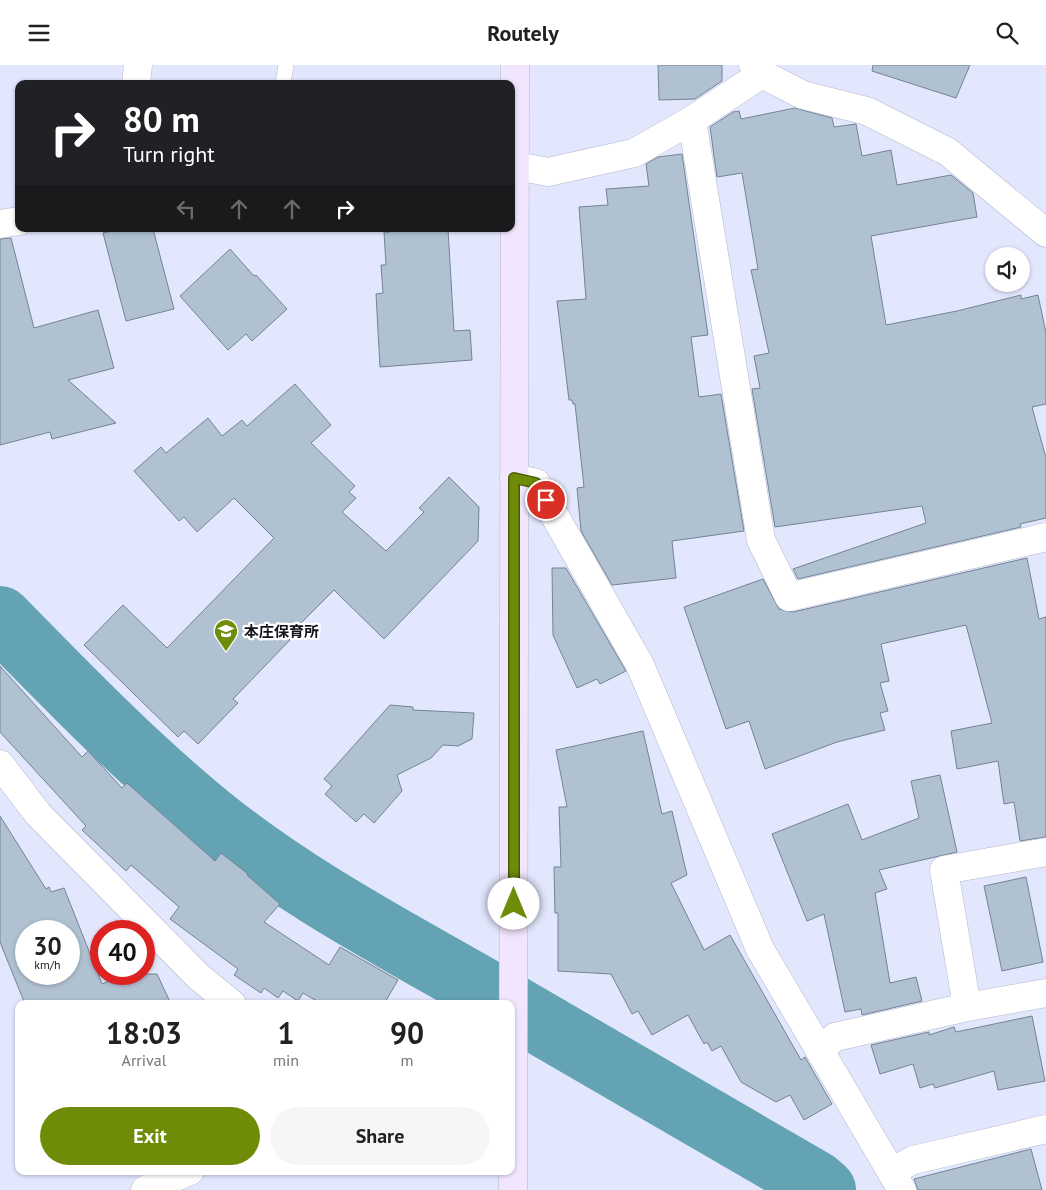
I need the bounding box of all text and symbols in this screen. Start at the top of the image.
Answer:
icon: menu [25,19,53,47]
text: Routely [487,19,559,47]
icon: search [993,19,1021,47]
text: 80 m [123,96,200,142]
icon: right [40,100,105,165]
text: Turn right [123,140,215,168]
icon: left [172,195,200,223]
icon: ahead [225,195,253,223]
icon: ahead [278,195,306,223]
icon: right [331,195,359,223]
map controls [985,247,1030,292]
button: sound [985,247,1030,292]
pin [525,479,567,521]
icon: arrive [532,486,560,514]
school or university icon: 本庄保育所 [213,618,239,652]
place label: 本庄保育所 [244,622,319,641]
position arrow [487,877,539,929]
speed limit sign: 40 [90,920,155,985]
text: 30 [33,930,62,962]
text: km/h [34,957,61,972]
text: 18:03 [106,1013,182,1052]
text: 1 [278,1013,295,1052]
text: 90 [390,1013,424,1052]
text: Arrival [122,1050,166,1070]
text: min [273,1050,299,1070]
text: m [401,1050,414,1070]
button: Exit [40,1107,260,1165]
button: Share [270,1107,490,1165]

